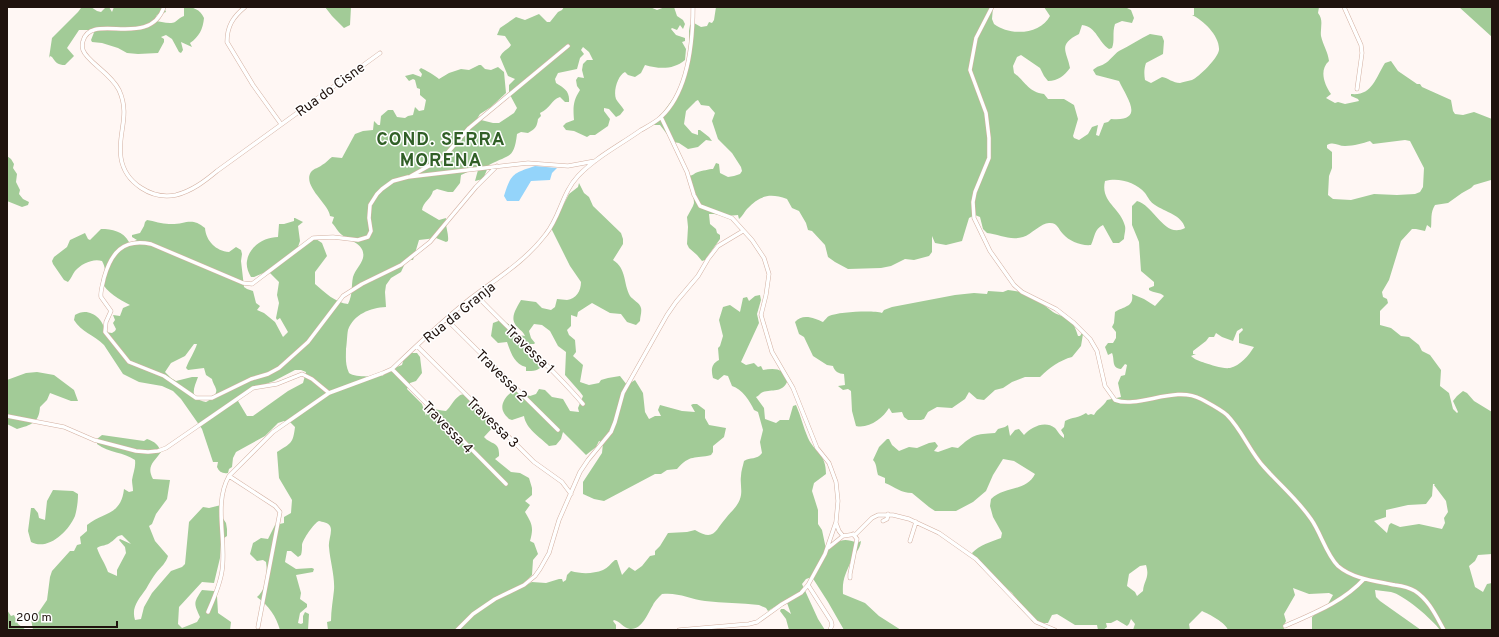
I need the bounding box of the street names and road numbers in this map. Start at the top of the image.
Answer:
street label: Rua do Cisne [293,59,369,121]
street label: Rua da Granja [420,279,499,347]
street label: Travessa 1 [500,322,557,378]
street label: Travessa 2 [472,347,530,405]
street label: Travessa 3 [462,394,522,452]
street label: Travessa 4 [418,398,476,458]

